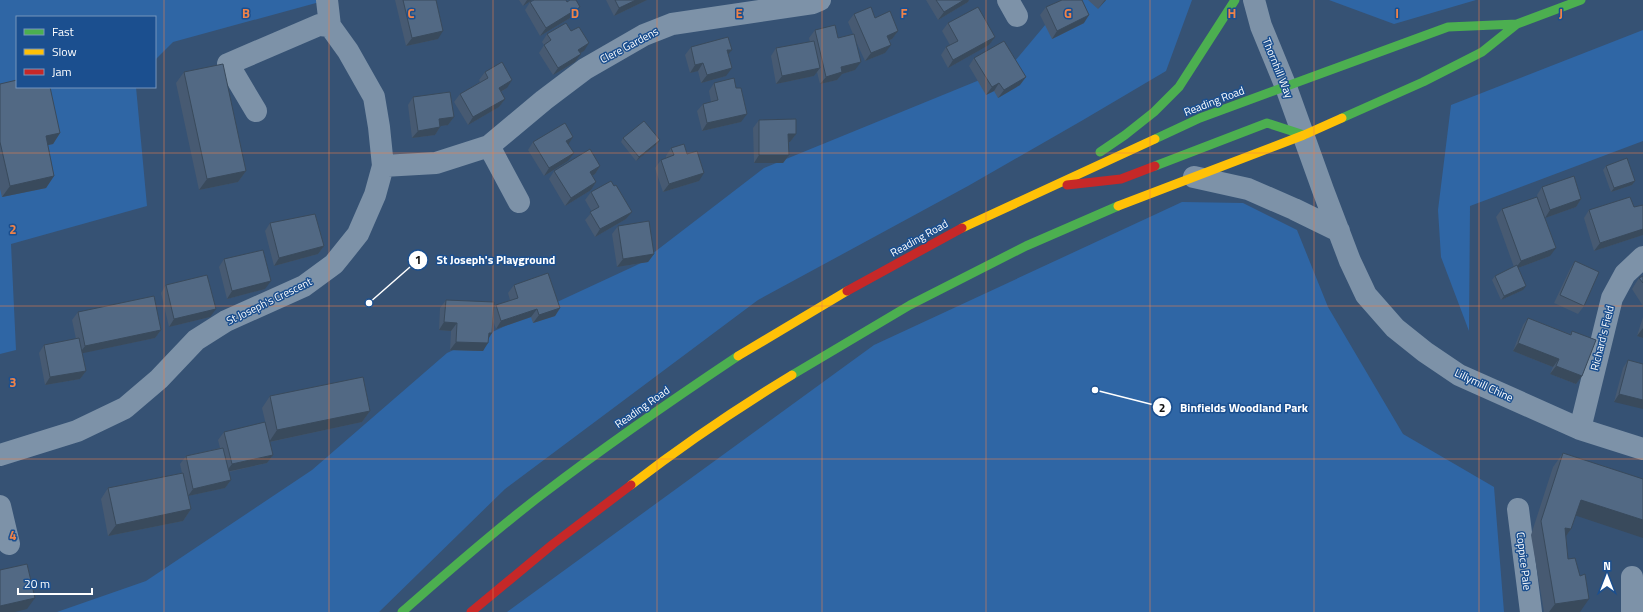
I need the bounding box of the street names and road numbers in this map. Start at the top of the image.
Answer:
street label: Clere Gardens [597,23,661,67]
street label: Thornhill Way [1259,36,1298,101]
street label: Reading Road [1181,82,1247,120]
street label: Reading Road [887,215,951,260]
street label: St Joseph's Crescent [224,273,315,329]
street label: Richard's Field [1586,304,1618,372]
street label: Lillymill Chine [1452,364,1516,406]
street label: Reading Road [611,382,673,432]
street label: Coppice Pale [1512,531,1536,591]

